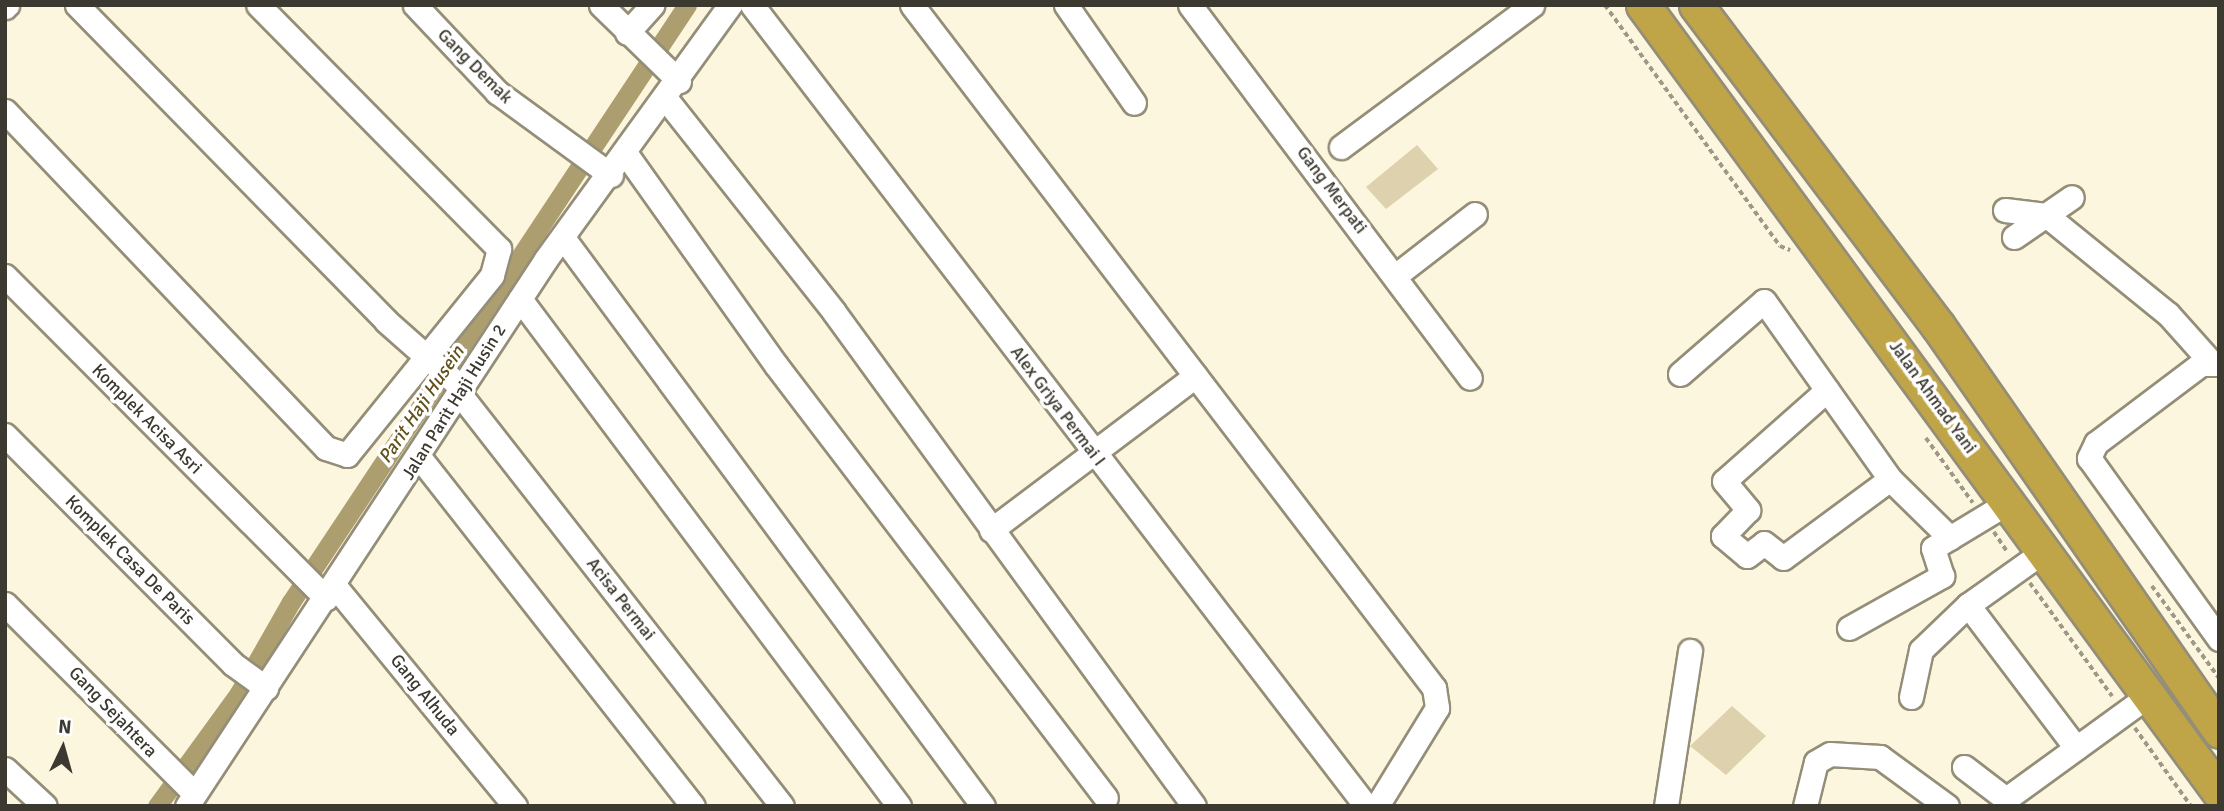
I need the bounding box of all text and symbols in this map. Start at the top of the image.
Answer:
street label: Gang Demak [433,24,517,108]
street label: Gang Merpati [1292,142,1372,238]
street label: Jalan Parit Haji Husin 2 [397,320,511,484]
street label: Jalan Ahmad Yani [1885,336,1981,458]
water label: Parit Haji Husein [374,342,470,468]
street label: Alex Griya Permai I [1006,342,1110,470]
street label: Komplek Acisa Asri [87,359,207,479]
street label: Komplek Casa De Paris [61,491,199,629]
street label: Acisa Permai [582,553,660,645]
street label: Gang Alhuda [386,650,464,740]
street label: Gang Sejahtera [64,662,162,762]
north arrow [28,713,98,783]
text: N [57,715,72,740]

